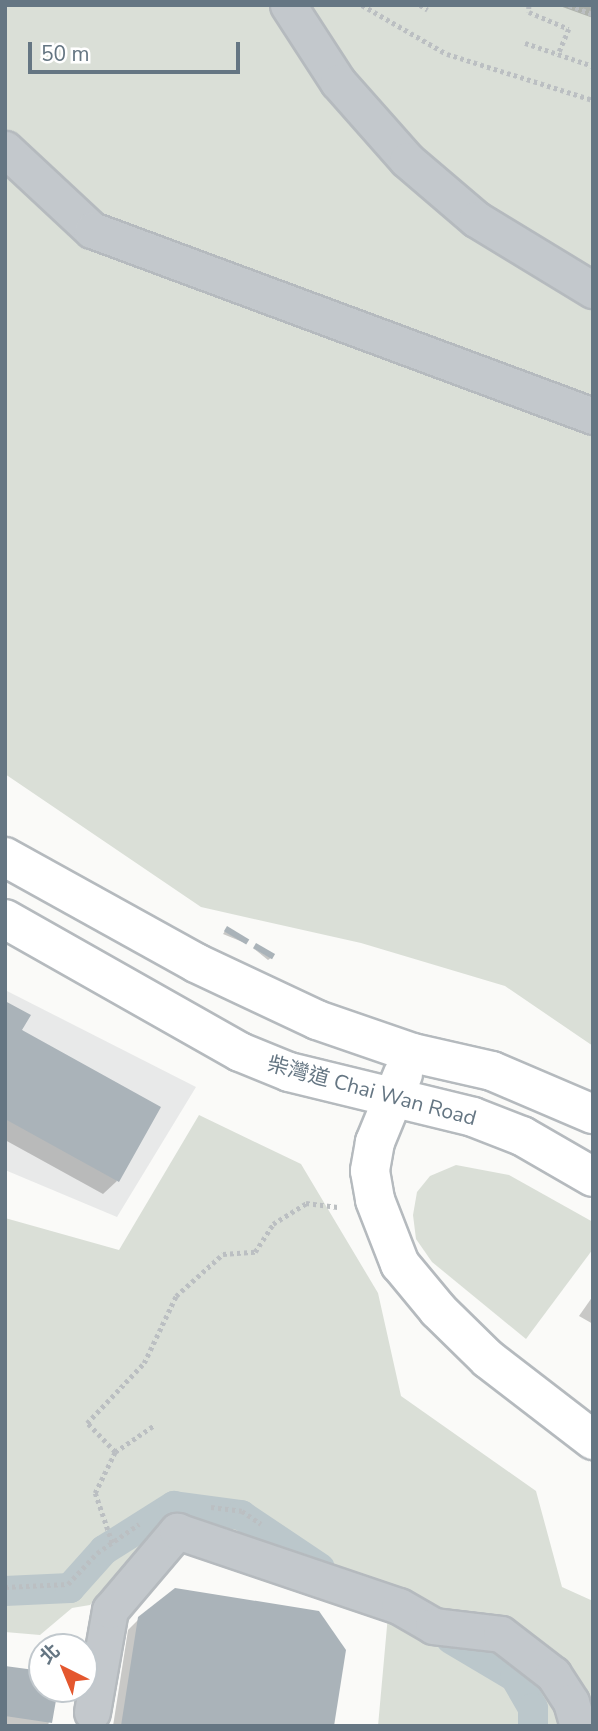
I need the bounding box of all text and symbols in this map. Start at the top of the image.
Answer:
scale bar [32,28,243,72]
text: 50 m [41,40,90,68]
street label: 柴灣道 Chai Wan Road [265,1051,479,1131]
north arrow [28,1633,98,1703]
text: 北 [34,1638,66,1670]

